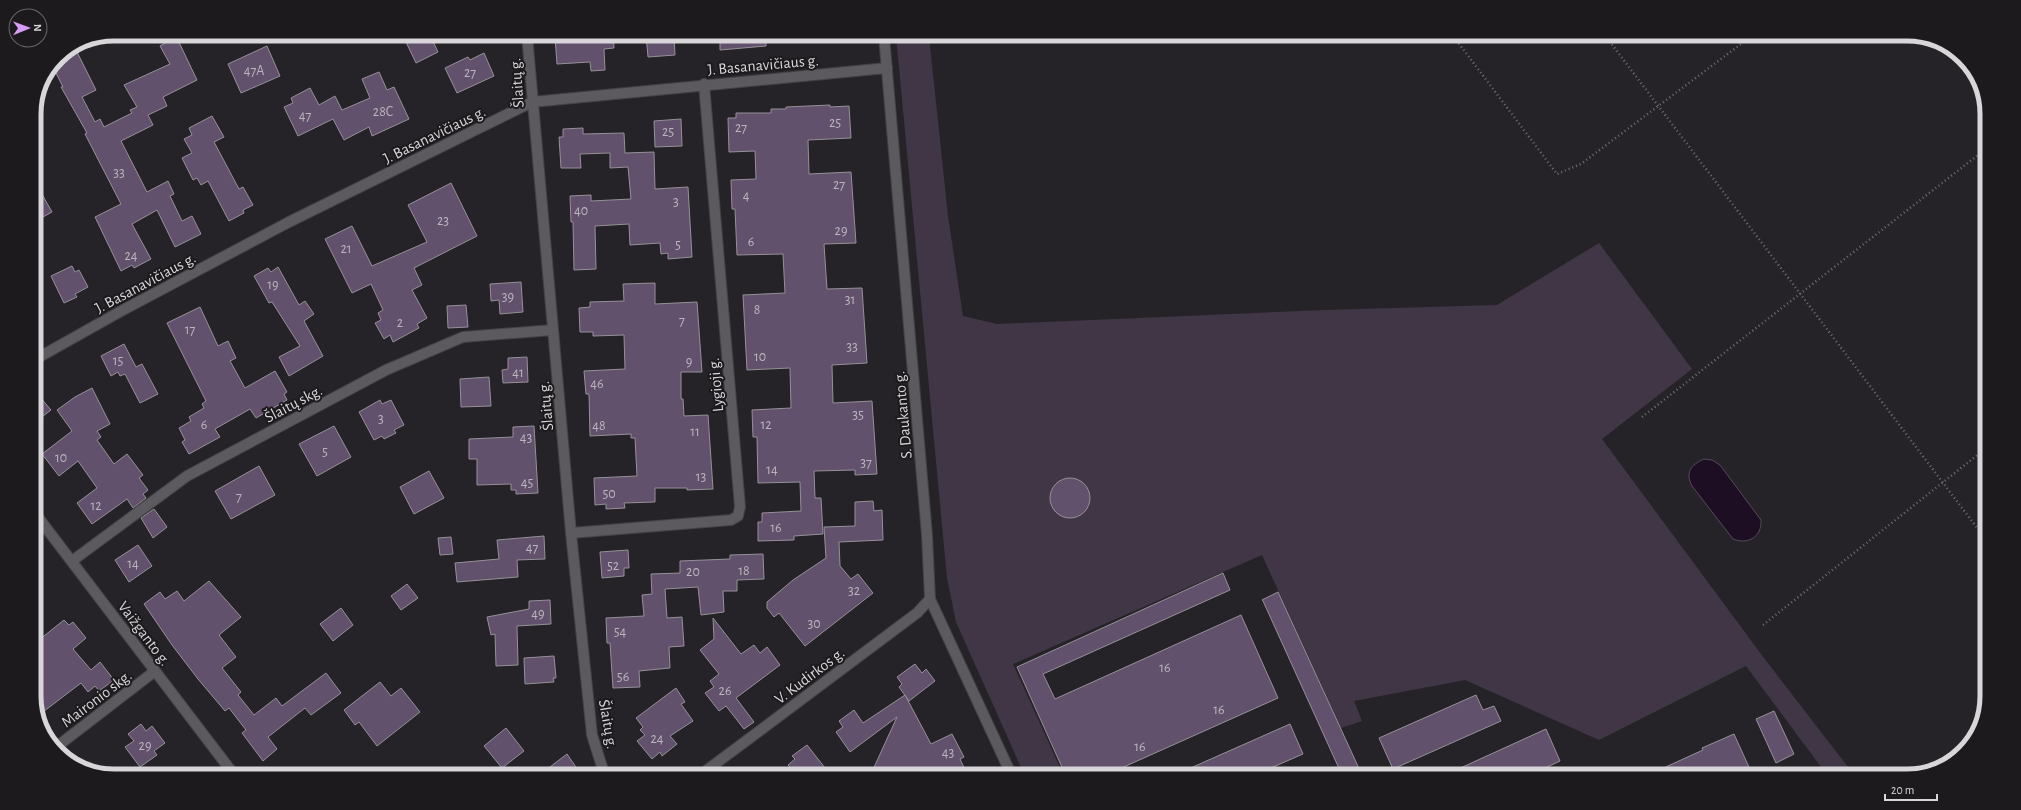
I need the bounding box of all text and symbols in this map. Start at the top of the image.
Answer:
north arrow [8,8,48,48]
text: N [32,24,43,32]
street label: J. Basanavičiaus g. [707,52,819,78]
street label: Šlaitų g. [505,57,527,109]
house number: 47A [244,64,264,78]
house number: 27 [464,66,476,80]
street label: J. Basanavičiaus g. [381,103,488,167]
house number: 28C [373,105,393,119]
house number: 47 [299,109,311,123]
house number: 25 [829,116,841,130]
house number: 27 [735,121,747,135]
house number: 25 [662,125,674,139]
house number: 33 [113,166,125,180]
house number: 27 [833,178,845,192]
house number: 4 [743,189,750,203]
house number: 3 [673,195,679,209]
house number: 40 [574,204,588,218]
house number: 23 [437,214,449,228]
house number: 29 [835,224,847,238]
house number: 6 [748,235,754,249]
house number: 5 [675,238,681,252]
house number: 21 [340,242,352,256]
house number: 24 [124,249,138,263]
street label: J. Basanavičiaus g. [92,250,198,316]
house number: 19 [267,278,279,292]
house number: 39 [502,290,514,304]
house number: 31 [845,293,855,307]
house number: 8 [754,303,760,317]
house number: 7 [679,314,685,328]
house number: 2 [397,316,403,330]
house number: 17 [185,323,195,337]
house number: 33 [846,340,858,354]
house number: 10 [754,350,766,364]
house number: 15 [113,354,123,368]
house number: 9 [686,355,692,369]
street label: Lygioji g. [706,357,727,413]
house number: 41 [512,366,524,380]
street label: S. Daukanto g. [891,370,915,459]
house number: 46 [590,377,604,391]
street label: Šlaitų skg. [261,380,325,426]
street label: Šlaitų g. [534,380,556,432]
house number: 35 [852,408,864,422]
house number: 3 [378,412,384,426]
house number: 6 [201,418,207,432]
house number: 12 [760,418,772,432]
house number: 48 [592,419,606,433]
house number: 11 [690,425,700,439]
house number: 43 [520,431,532,445]
house number: 5 [322,445,328,459]
house number: 10 [55,451,67,465]
house number: 37 [860,456,872,470]
house number: 14 [766,463,778,477]
house number: 13 [696,470,707,484]
house number: 45 [521,476,533,490]
house number: 50 [602,487,616,501]
house number: 7 [236,490,242,504]
house number: 12 [90,499,102,513]
house number: 16 [770,521,782,535]
house number: 47 [526,541,538,555]
house number: 14 [127,557,139,571]
house number: 52 [607,559,619,573]
house number: 18 [738,564,750,578]
house number: 20 [686,565,700,579]
house number: 32 [848,584,860,598]
street label: Vaižganto g. [115,598,173,669]
house number: 49 [531,607,545,621]
house number: 30 [807,617,821,631]
house number: 54 [614,625,627,639]
street label: V. Kudirkos g. [772,644,847,707]
house number: 16 [1159,661,1171,675]
street label: Maironio skg. [58,667,135,730]
house number: 56 [617,670,629,684]
house number: 26 [719,684,731,698]
street label: Šlaitų g. [596,698,622,750]
house number: 16 [1213,703,1225,717]
house number: 24 [650,732,664,746]
house number: 29 [139,739,151,753]
house number: 16 [1134,740,1146,754]
house number: 43 [942,746,954,760]
scale bar [1885,776,1937,802]
text: 20 m [1891,784,1914,796]

